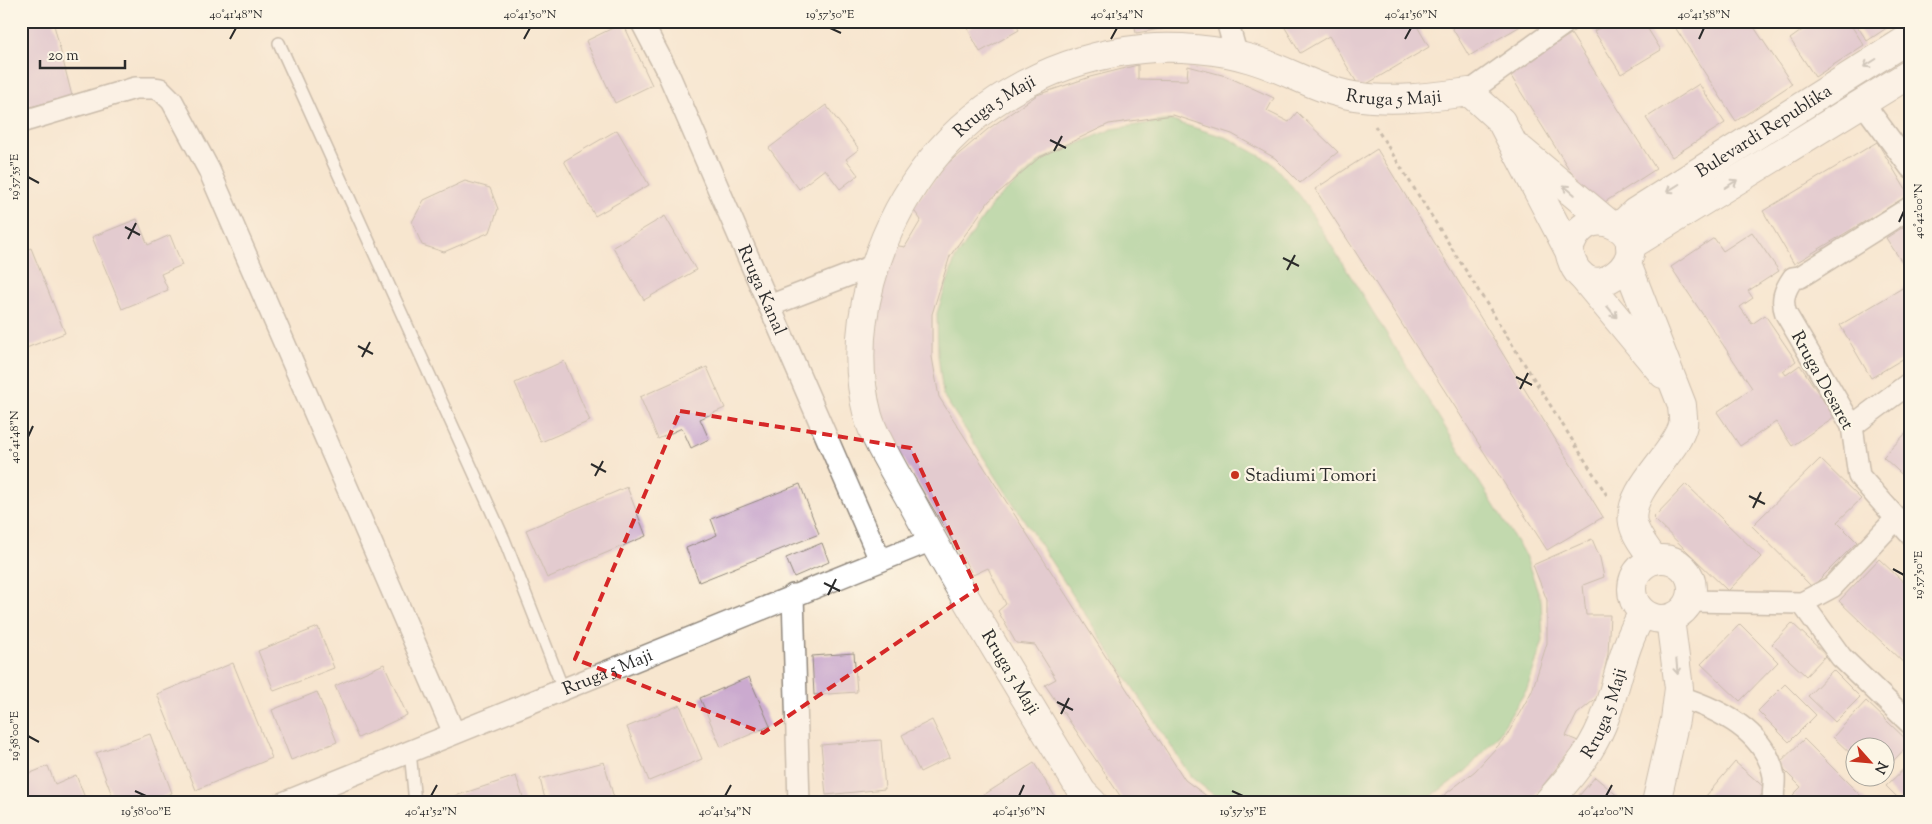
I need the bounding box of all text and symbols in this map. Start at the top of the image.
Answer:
text: 40°41'48"N [209,6,263,24]
text: 40°41'50"N [504,6,557,24]
text: 19°57'50"E [806,6,855,24]
text: 40°41'54"N [1091,6,1144,24]
text: 40°41'56"N [1385,6,1438,24]
text: 40°41'58"N [1678,6,1731,24]
scale bar [40,38,125,70]
text: 20 m [48,46,79,67]
one-way arrow [1863,58,1877,68]
street label: Rruga 5 Maji [948,70,1041,145]
street label: Bulevardi Republika [1691,79,1838,185]
street label: Rruga 5 Maji [1344,84,1443,114]
text: 19°57'55"E [6,153,24,200]
one-way arrow [1724,179,1738,190]
one-way arrow [1667,183,1681,193]
text: 40°42'00"N [1910,183,1928,239]
one-way arrow [1563,184,1576,195]
street label: Rruga Kanal [729,241,792,340]
one-way arrow [1606,306,1617,319]
street label: Rruga Desaret [1783,327,1859,435]
text: 40°41'48"N [6,410,24,464]
place label: Stadiumi Tomori [1245,464,1377,490]
marker: Stadiumi Tomori [1229,469,1241,481]
text: 19°57'50"E [1910,550,1928,599]
street label: Rruga 5 Maji [974,625,1045,721]
street label: Rruga 5 Maji [559,643,657,703]
one-way arrow [1672,659,1682,675]
street label: Rruga 5 Maji [1576,665,1635,764]
text: 19°58'00"E [6,710,24,761]
north arrow [1844,736,1894,786]
text: N [1868,757,1891,777]
text: 19°58'00"E [121,803,172,821]
text: 40°41'52"N [405,803,457,821]
text: 40°41'54"N [699,803,752,821]
text: 40°41'56"N [993,803,1046,821]
text: 19°57'55"E [1220,803,1267,821]
text: 40°42'00"N [1578,803,1634,821]

